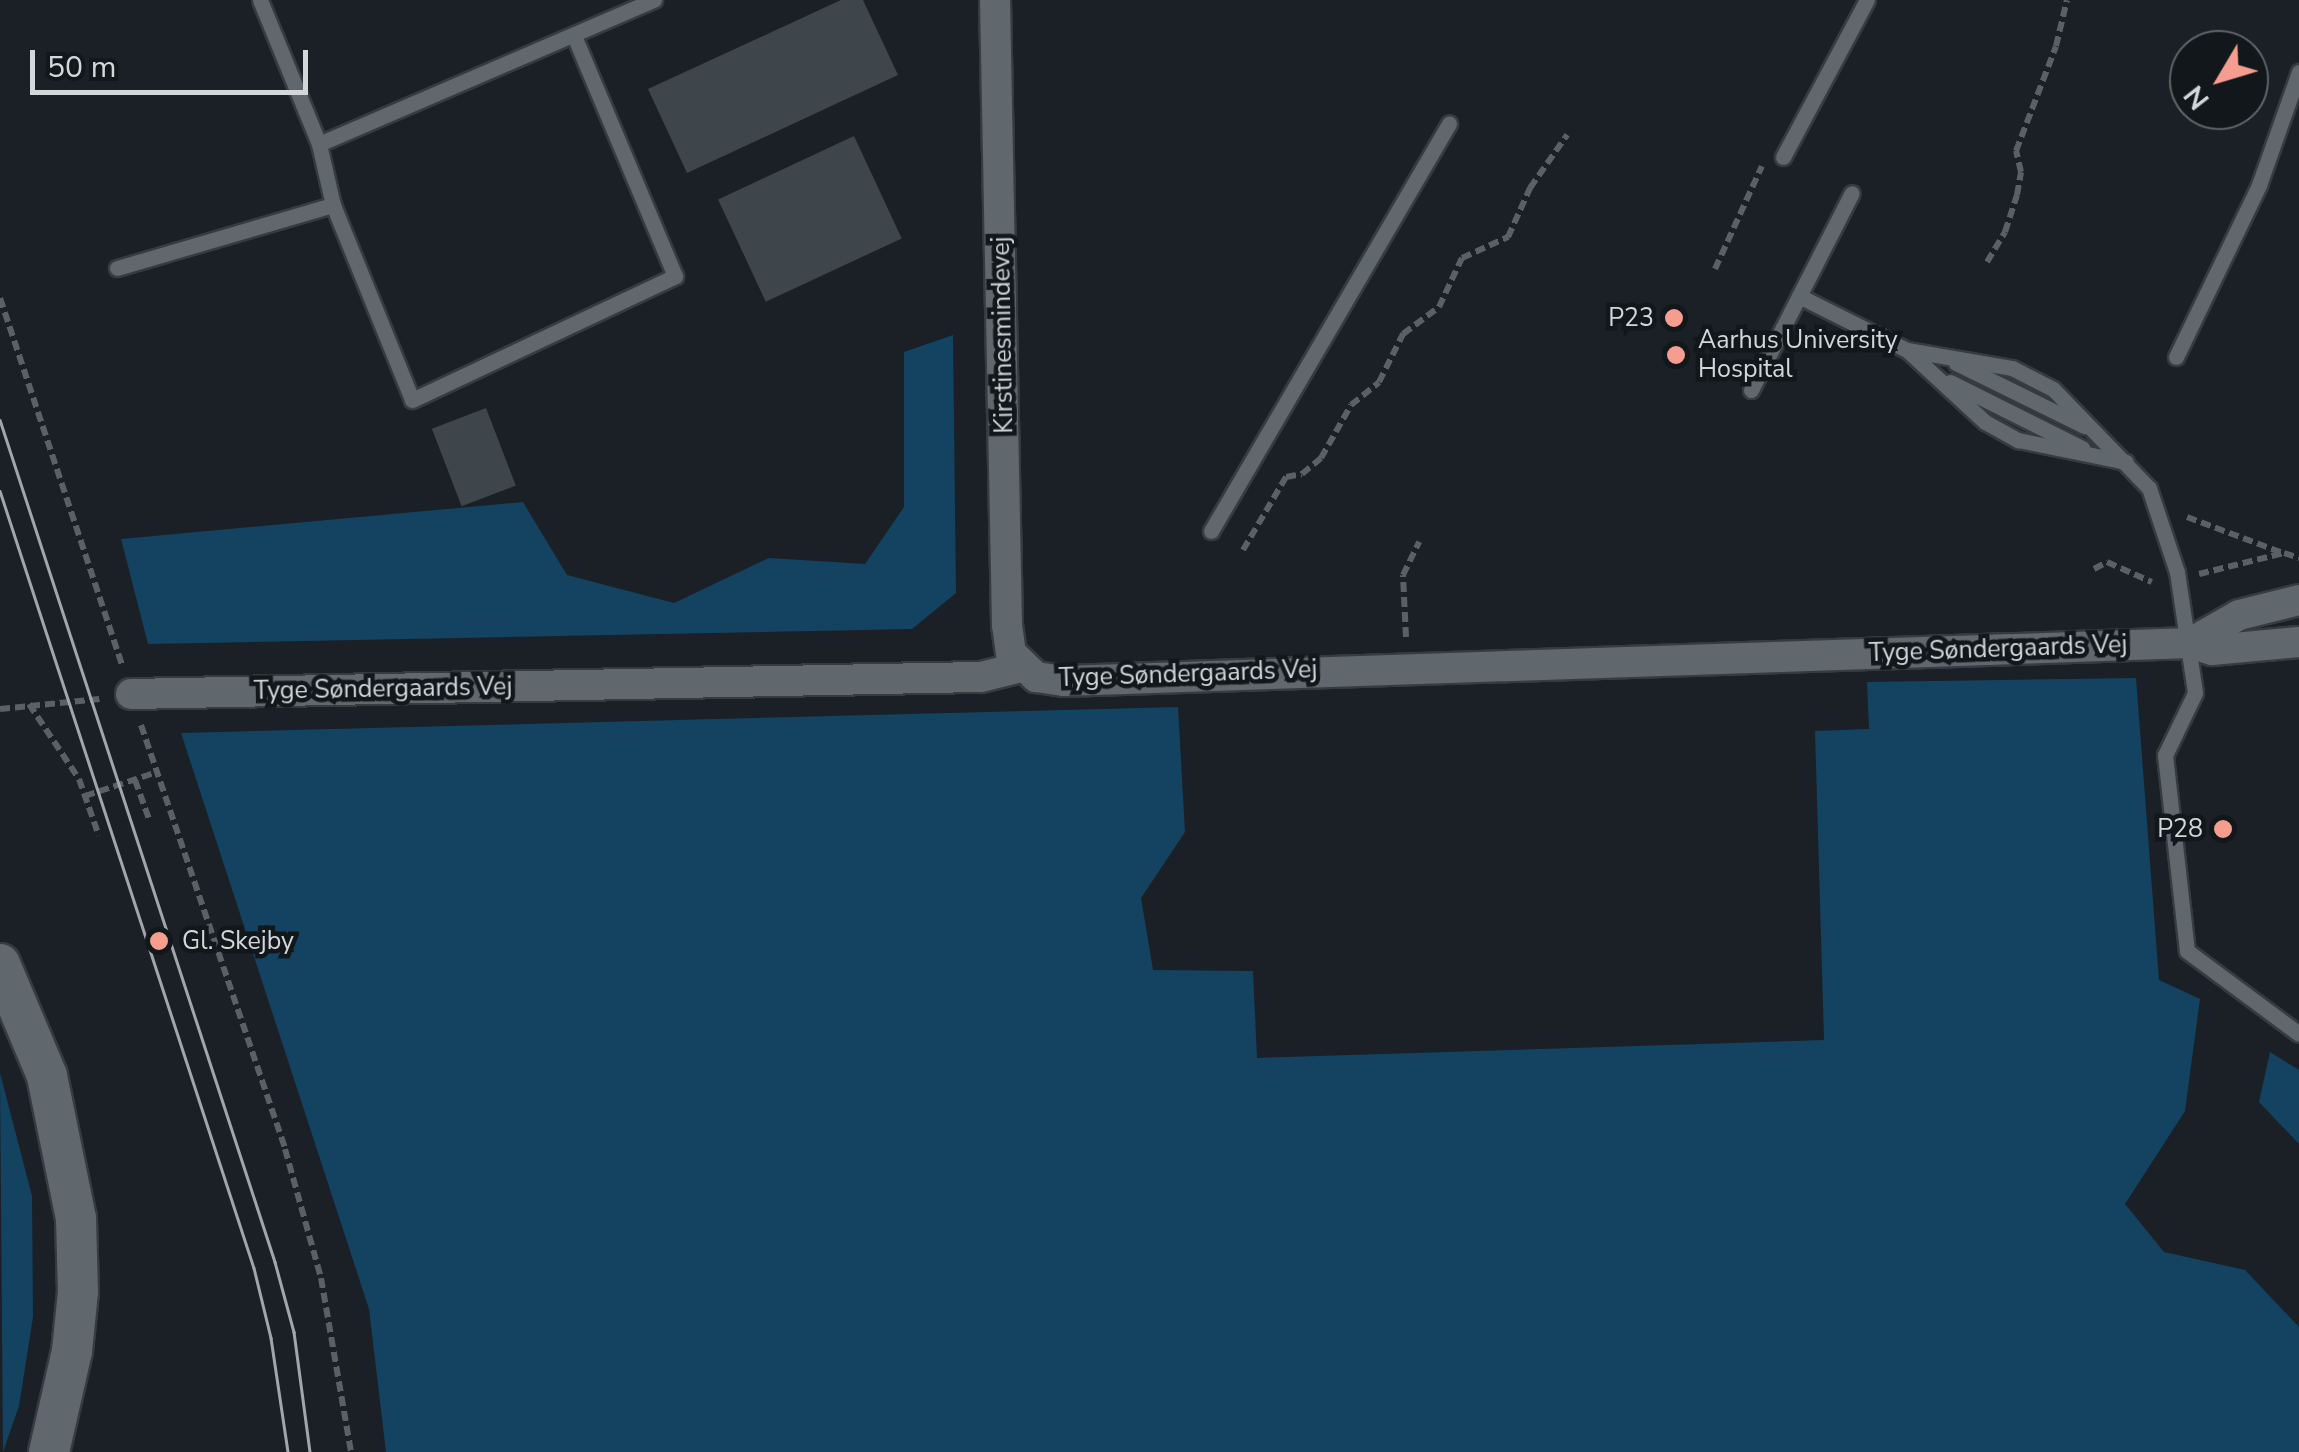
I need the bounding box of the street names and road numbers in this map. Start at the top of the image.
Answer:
street label: Kirstinesmindevej [986,236,1020,434]
street label: Tyge Søndergaards Vej [1868,629,2128,669]
street label: Tyge Søndergaards Vej [1058,654,1318,694]
street label: Tyge Søndergaards Vej [253,672,513,706]

